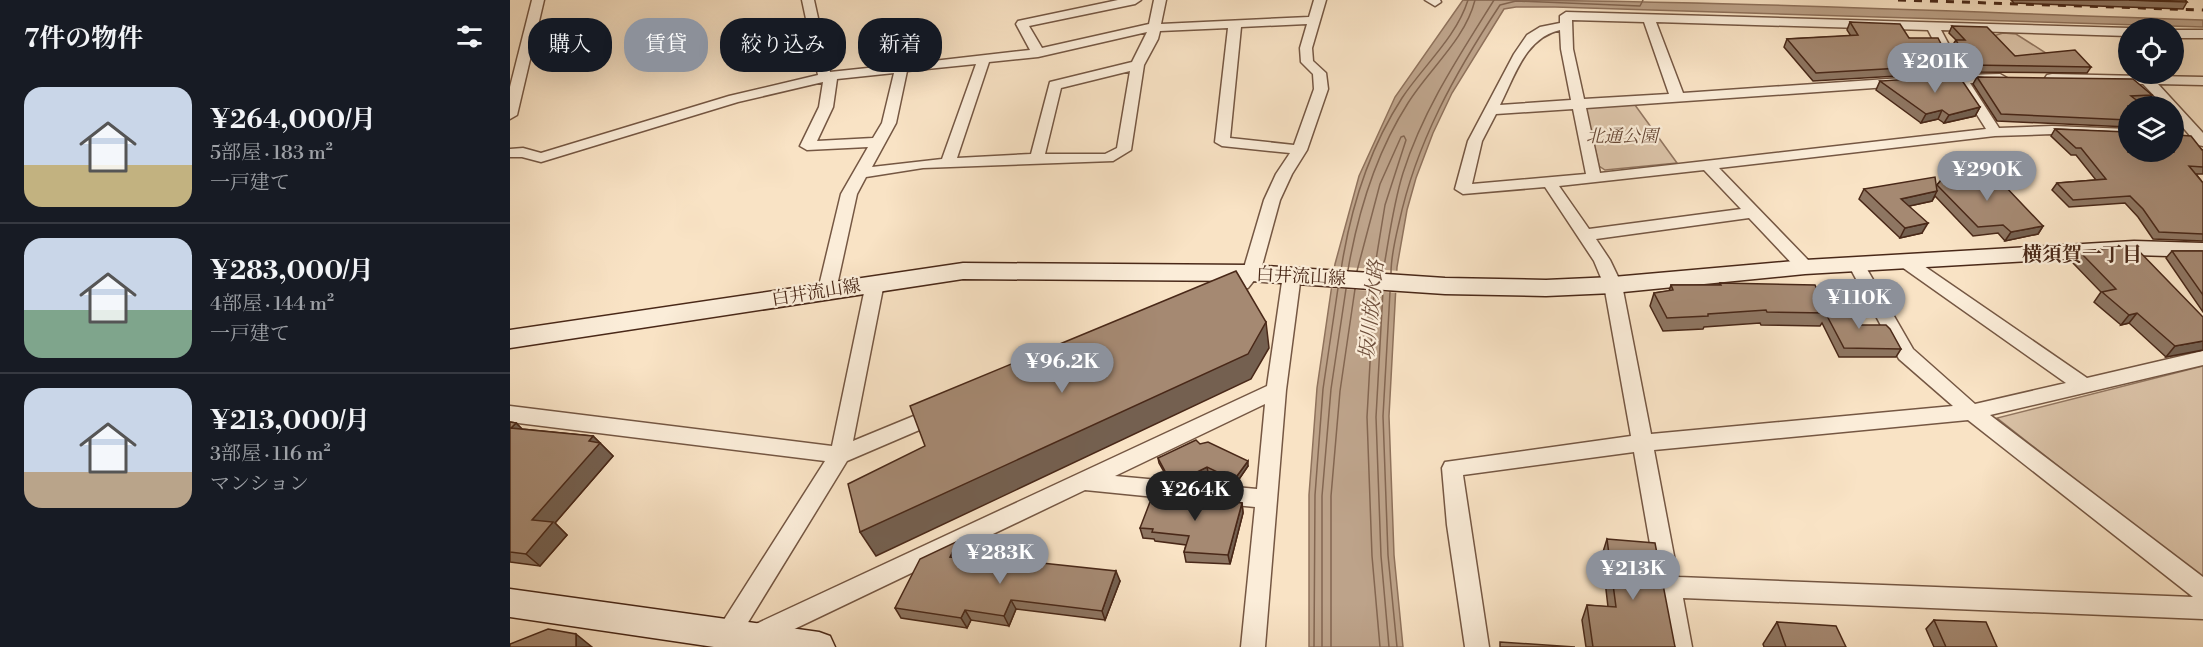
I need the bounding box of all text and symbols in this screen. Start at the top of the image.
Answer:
chip: 購入 [528,18,612,72]
chip: 賃貸 [624,18,708,72]
chip: 絞り込み [720,18,846,72]
chip: 新着 [858,18,942,72]
map controls [2118,18,2184,162]
button: locate [2118,18,2184,84]
icon: filters [453,20,486,53]
text: 7件の物件 [24,23,143,55]
pin: ¥201K [1893,43,1977,94]
text: ¥201K [1901,50,1969,75]
button: layers [2118,96,2184,162]
text: ¥264,000/月 [210,104,376,136]
icon: home [72,111,144,183]
park label: 北通公園 [1586,125,1661,148]
text: 5部屋 · 183 m² [210,141,333,166]
pin: ¥290K [1945,151,2029,202]
text: ¥290K [1951,158,2023,183]
text: 一戸建て [210,171,290,196]
district label: 横須賀一丁目 [2022,243,2142,268]
text: ¥283,000/月 [210,255,374,287]
water label: 坂川放水路 [1355,257,1390,361]
icon: home [72,262,144,334]
street label: 白井流山線 [1255,263,1347,290]
street label: 白井流山線 [770,274,862,311]
pin: ¥110K [1817,279,1901,330]
text: ¥110K [1826,286,1892,311]
text: 4部屋 · 144 m² [210,292,334,317]
text: 一戸建て [210,322,290,347]
pin: ¥96.2K [1013,343,1111,394]
text: ¥96.2K [1025,350,1099,375]
text: ¥213,000/月 [210,405,370,437]
icon: home [72,412,144,484]
text: 3部屋 · 116 m² [210,442,331,467]
pin: ¥264K [1153,471,1237,522]
text: マンション [210,472,309,497]
text: ¥264K [1160,478,1230,503]
pin: ¥283K [958,534,1042,585]
text: ¥283K [966,541,1034,566]
pin: ¥213K [1591,550,1675,601]
text: ¥213K [1600,557,1666,582]

